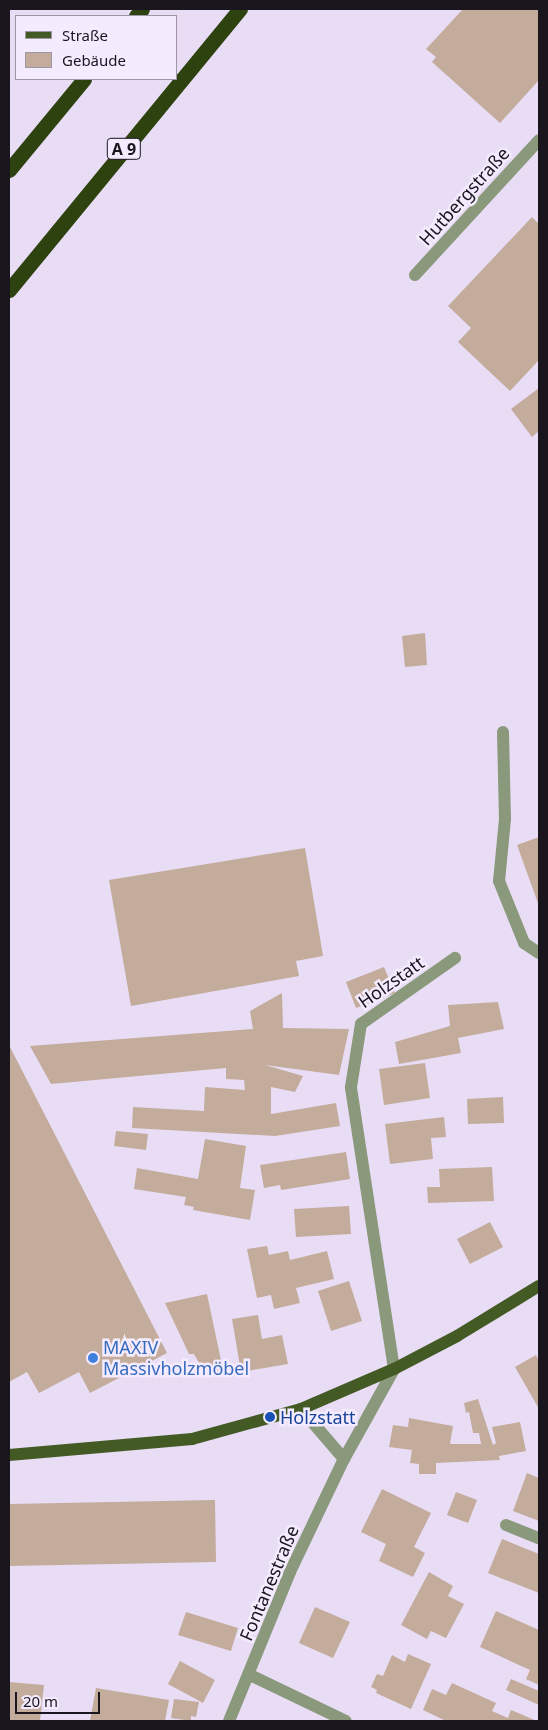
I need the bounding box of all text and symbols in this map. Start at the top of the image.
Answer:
legend [15,15,178,80]
text: Straße [62,25,108,45]
text: Gebäude [62,50,126,70]
road number: A 9 [106,136,142,162]
street label: Hutbergstraße [414,143,514,249]
street label: Holzstatt [354,951,428,1013]
place label: MAXIV Massivholzmöbel [103,1337,249,1380]
marker: MAXIV Massivholzmöbel [87,1352,99,1364]
place label: Holzstatt [280,1406,356,1428]
marker: Holzstatt [264,1411,276,1423]
street label: Fontanestraße [235,1522,303,1644]
scale bar [18,1682,102,1714]
text: 20 m [23,1691,58,1711]

